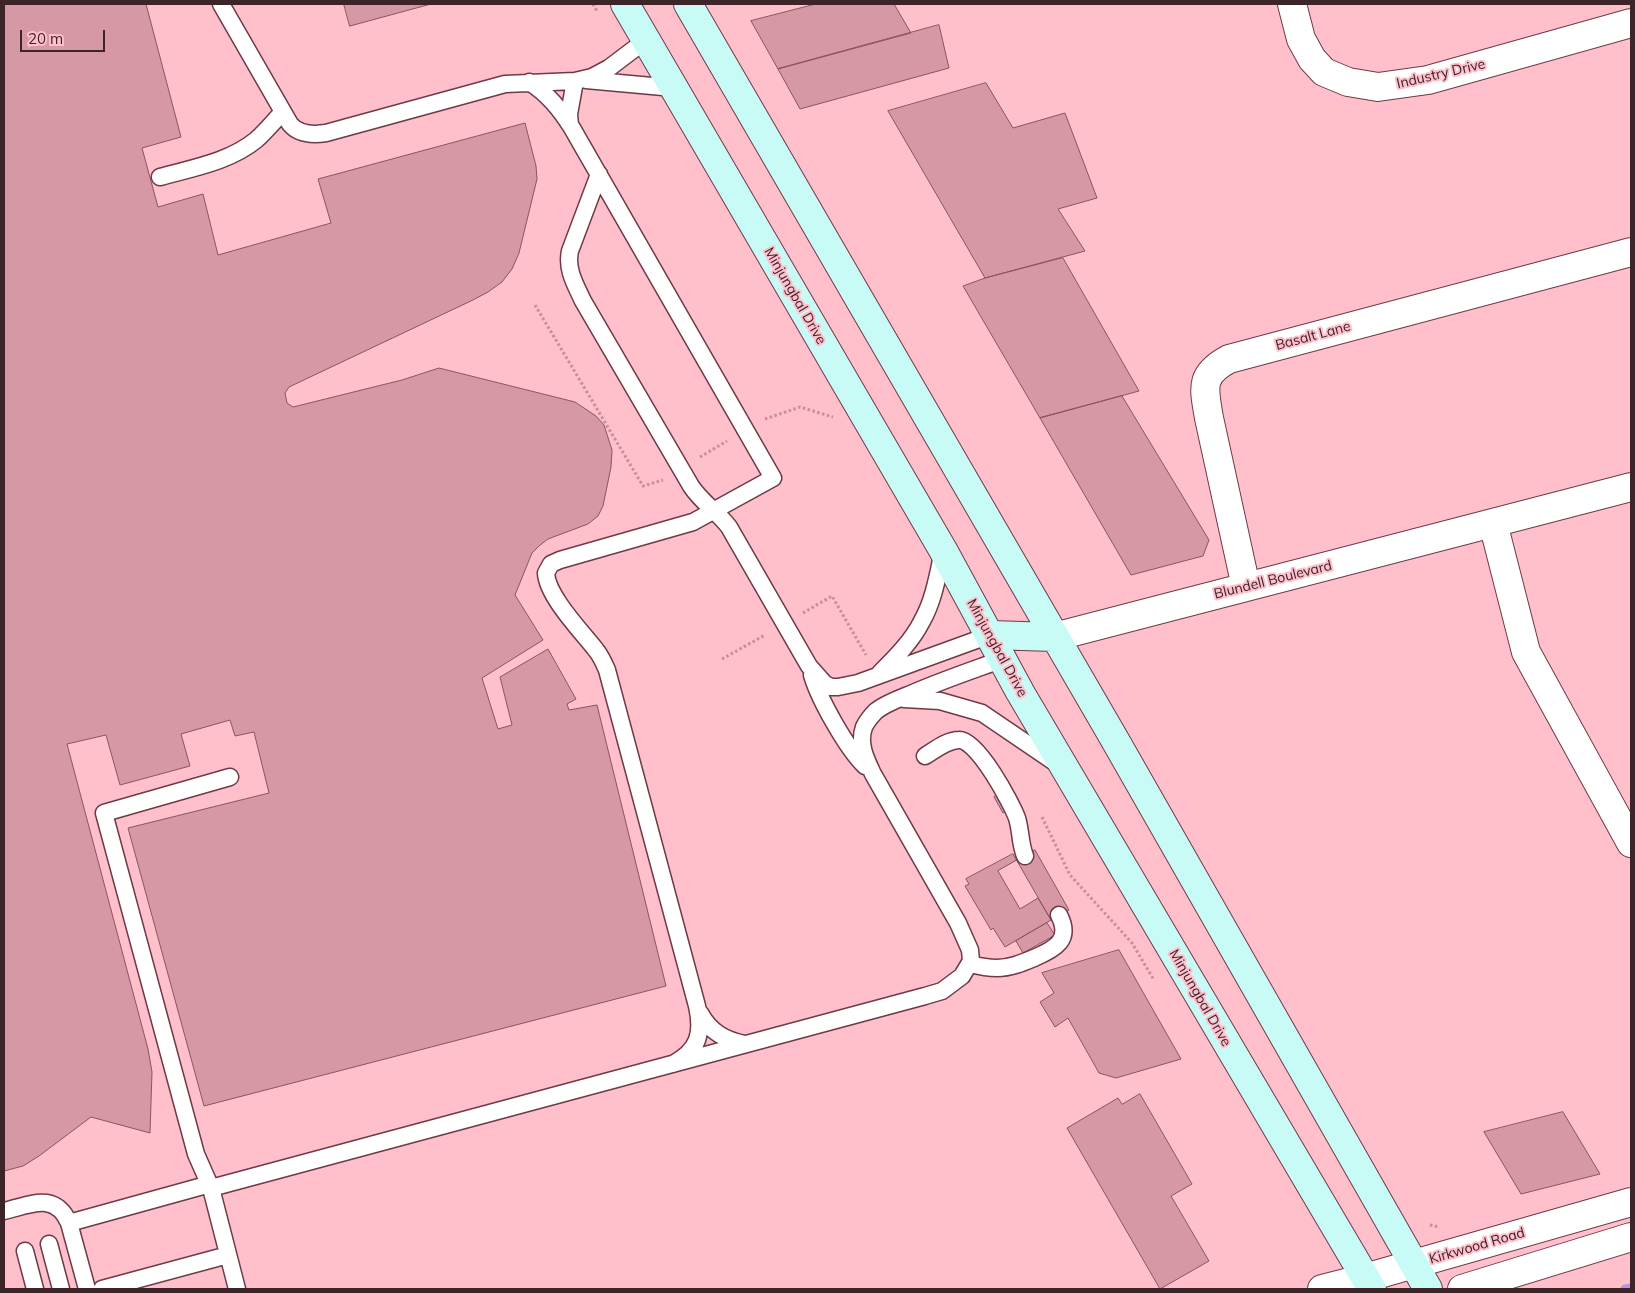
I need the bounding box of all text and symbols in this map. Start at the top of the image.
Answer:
scale bar [22,20,108,52]
text: 20 m [28,29,63,48]
street label: Industry Drive [1395,56,1487,92]
street label: Minjungbal Drive [760,245,830,347]
street label: Basalt Lane [1274,318,1352,354]
street label: Blundell Boulevard [1212,557,1334,603]
street label: Minjungbal Drive [963,596,1031,700]
street label: Minjungbal Drive [1165,947,1235,1049]
street label: Kirkwood Road [1427,1224,1527,1268]

